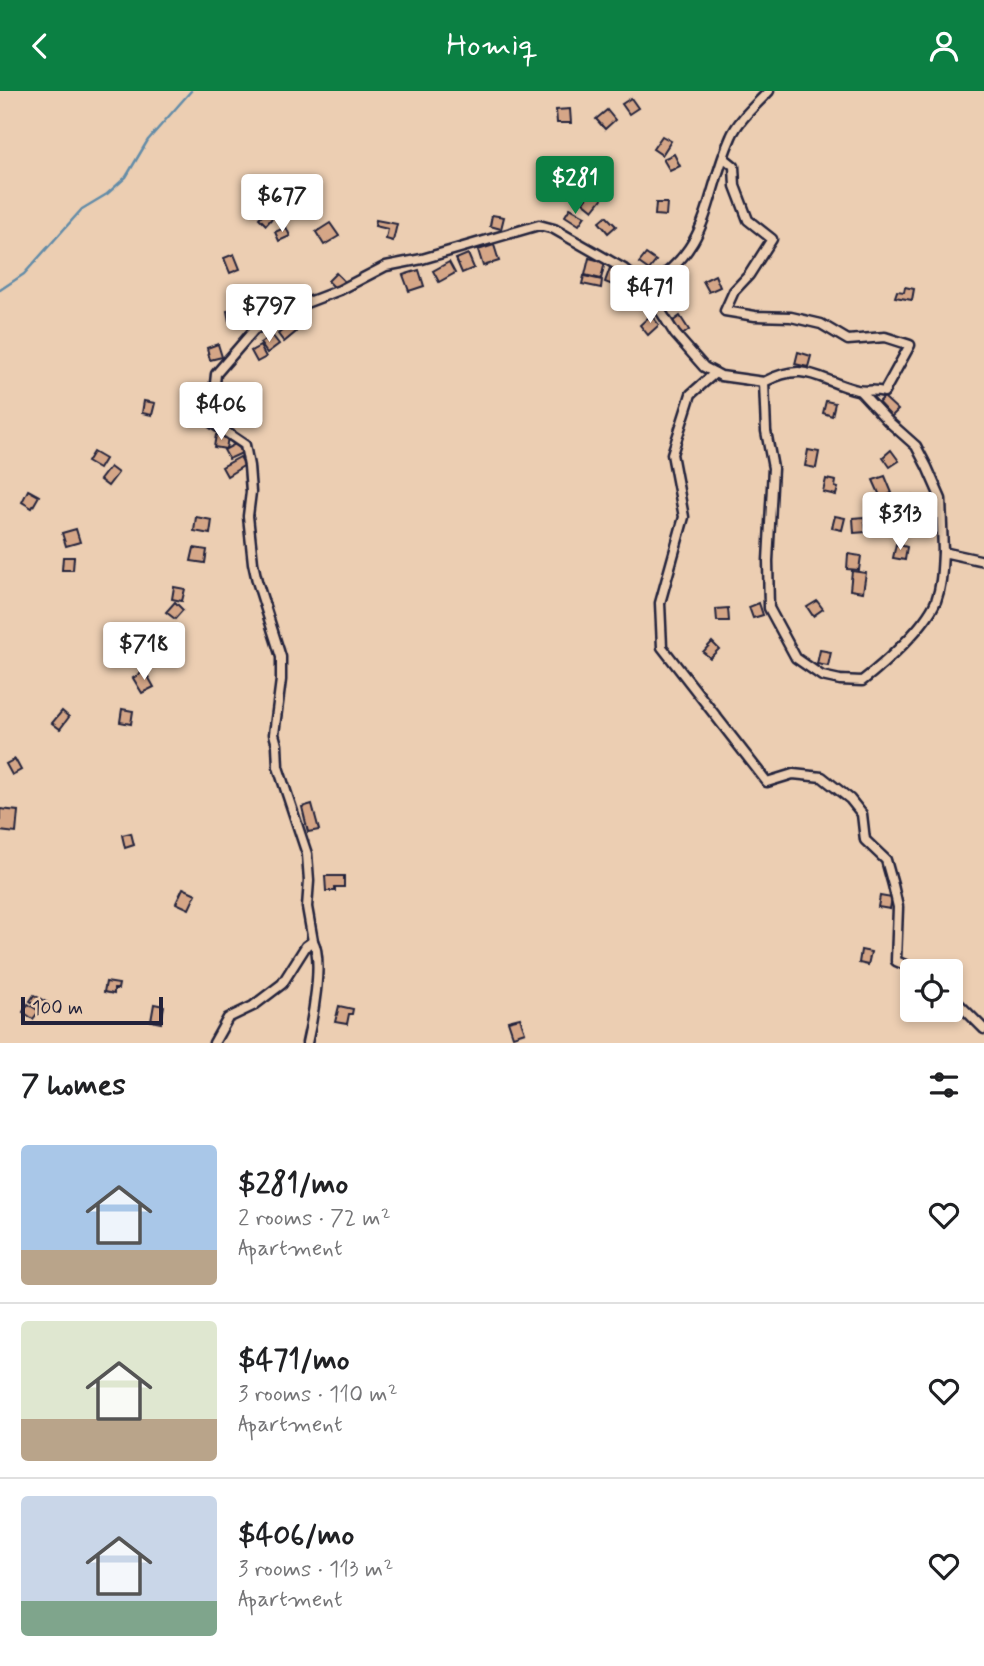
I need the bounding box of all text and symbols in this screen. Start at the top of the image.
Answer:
text: Homiq [446,25,538,67]
icon: back [21,27,59,65]
icon: person [925,27,963,65]
pin: $281 [534,157,616,216]
text: $281 [552,164,598,194]
pin: $677 [241,174,323,234]
text: $677 [257,182,307,212]
pin: $471 [609,265,691,325]
text: $471 [626,273,674,303]
pin: $797 [228,285,310,344]
text: $797 [242,292,296,322]
pin: $406 [180,383,262,442]
text: $406 [196,390,246,420]
pin: $313 [859,493,941,552]
text: $313 [878,500,922,530]
pin: $718 [103,623,185,682]
text: $718 [119,630,169,660]
map controls [900,959,963,1022]
button: locate [900,959,963,1022]
scale bar [21,994,163,1026]
text: 100 m [32,996,83,1021]
text: 7 homes [21,1066,126,1105]
icon: filters [925,1066,963,1104]
text: $281/mo [238,1165,348,1204]
icon: home [77,1173,161,1257]
icon: heart [925,1196,963,1234]
text: 2 rooms · 72 m² [238,1204,391,1234]
text: Apartment [238,1234,343,1264]
text: $471/mo [238,1341,350,1380]
icon: home [77,1349,161,1433]
icon: heart [925,1372,963,1410]
text: 3 rooms · 110 m² [238,1380,398,1410]
text: Apartment [238,1410,343,1440]
text: $406/mo [238,1516,354,1555]
icon: home [77,1524,161,1608]
icon: heart [925,1547,963,1585]
text: 3 rooms · 113 m² [238,1555,393,1585]
text: Apartment [238,1585,343,1615]

